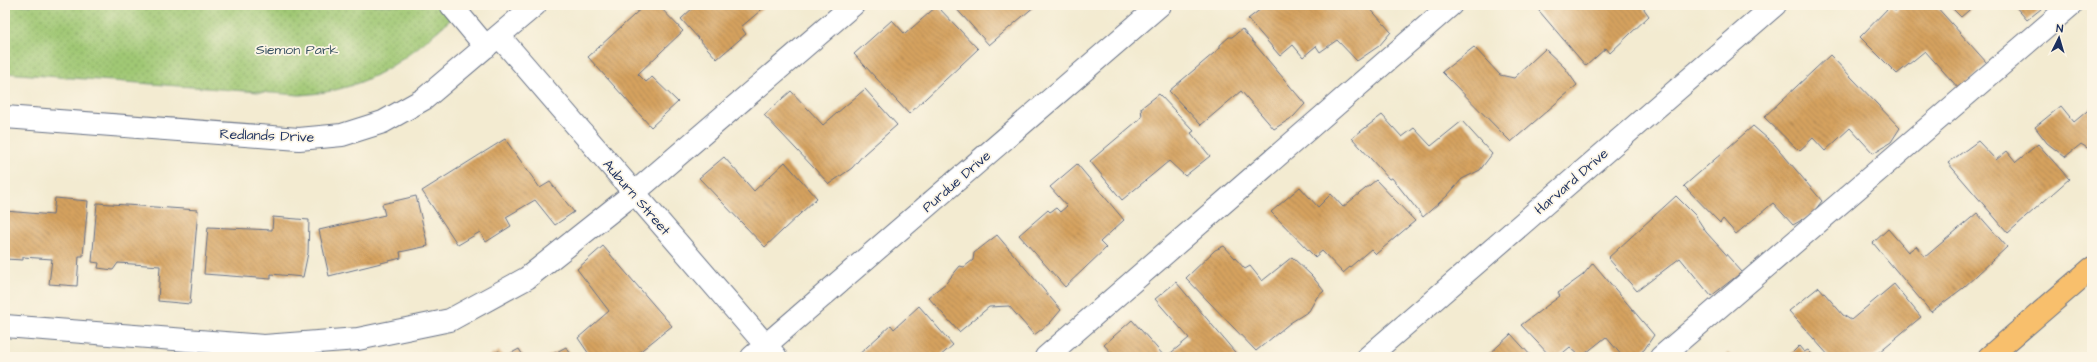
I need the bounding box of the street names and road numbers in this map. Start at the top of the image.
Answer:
street label: Redlands Drive [219,124,315,148]
street label: Harvard Drive [1530,144,1613,219]
street label: Purdue Drive [918,146,996,217]
street label: Auburn Street [598,155,675,240]

